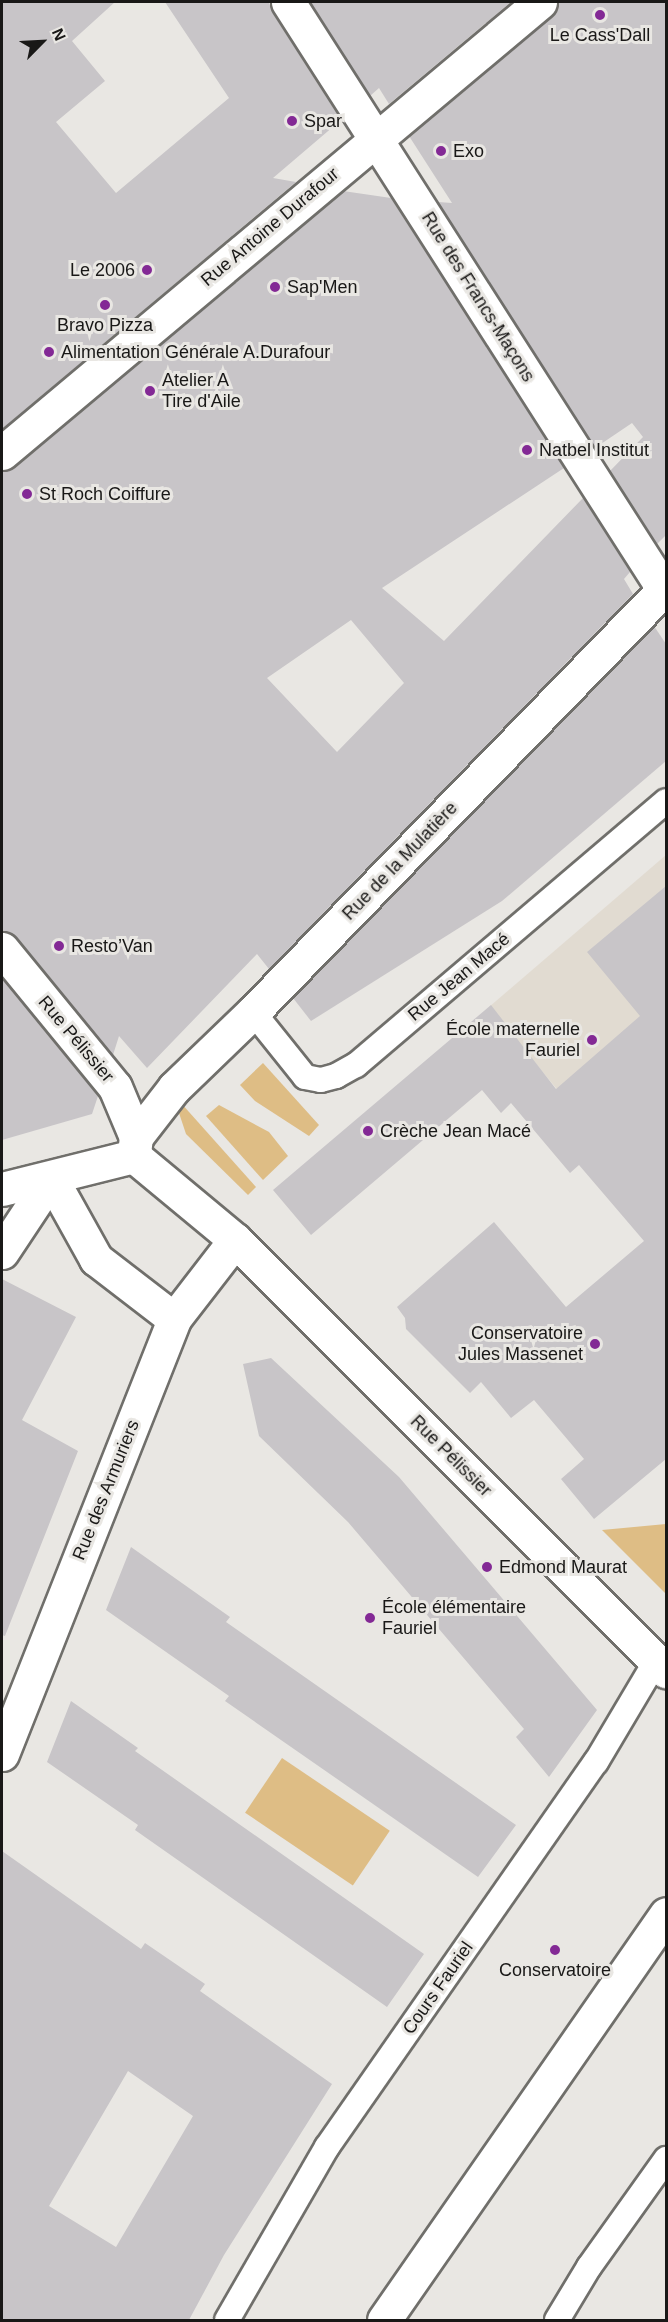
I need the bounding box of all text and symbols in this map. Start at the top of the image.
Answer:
marker: Le Cass'Dall [593,8,607,22]
north arrow [12,12,72,72]
place label: Le Cass'Dall [550,24,650,46]
text: N [49,26,69,43]
place label: Spar [304,110,342,132]
marker: Spar [285,114,299,128]
place label: Exo [453,140,484,162]
marker: Exo [434,144,448,158]
street label: Rue Antoine Durafour [196,163,344,291]
street label: Rue des Francs-Maçons [417,208,539,386]
place label: Le 2006 [70,259,135,281]
marker: Le 2006 [140,263,154,277]
place label: Sap'Men [287,276,357,298]
marker: Sap'Men [268,280,282,294]
marker: Bravo Pizza [98,298,112,312]
place label: Bravo Pizza [57,314,153,336]
place label: Alimentation Générale A.Durafour [61,341,331,363]
marker: Alimentation Générale A.Durafour [42,345,56,359]
place label: Atelier A Tire d'Aile [162,370,241,412]
marker: Atelier A Tire d'Aile [143,384,157,398]
place label: Natbel Institut [539,439,649,461]
marker: Natbel Institut [520,443,534,457]
place label: St Roch Coiffure [39,483,171,505]
marker: St Roch Coiffure [20,487,34,501]
street label: Rue de la Mulatière [338,797,462,925]
street label: Rue Jean Macé [404,928,514,1026]
place label: Resto’Van [71,935,153,957]
marker: Resto’Van [52,939,66,953]
street label: Rue Pélissier [34,991,118,1087]
place label: École maternelle Fauriel [446,1019,580,1062]
marker: École maternelle Fauriel [585,1033,599,1047]
place label: Crèche Jean Macé [380,1120,531,1142]
marker: Crèche Jean Macé [361,1124,375,1138]
place label: Conservatoire Jules Massenet [458,1323,583,1366]
marker: Conservatoire Jules Massenet [588,1337,602,1351]
street label: Rue Pélissier [406,1411,496,1501]
street label: Rue des Armuriers [68,1416,144,1564]
place label: Edmond Maurat [499,1556,627,1578]
marker: Edmond Maurat [480,1560,494,1574]
place label: École élémentaire Fauriel [382,1597,526,1640]
marker: École élémentaire Fauriel [363,1611,377,1625]
street label: Cours Fauriel [398,1938,478,2038]
marker: Conservatoire [548,1943,562,1957]
place label: Conservatoire [499,1959,611,1981]

